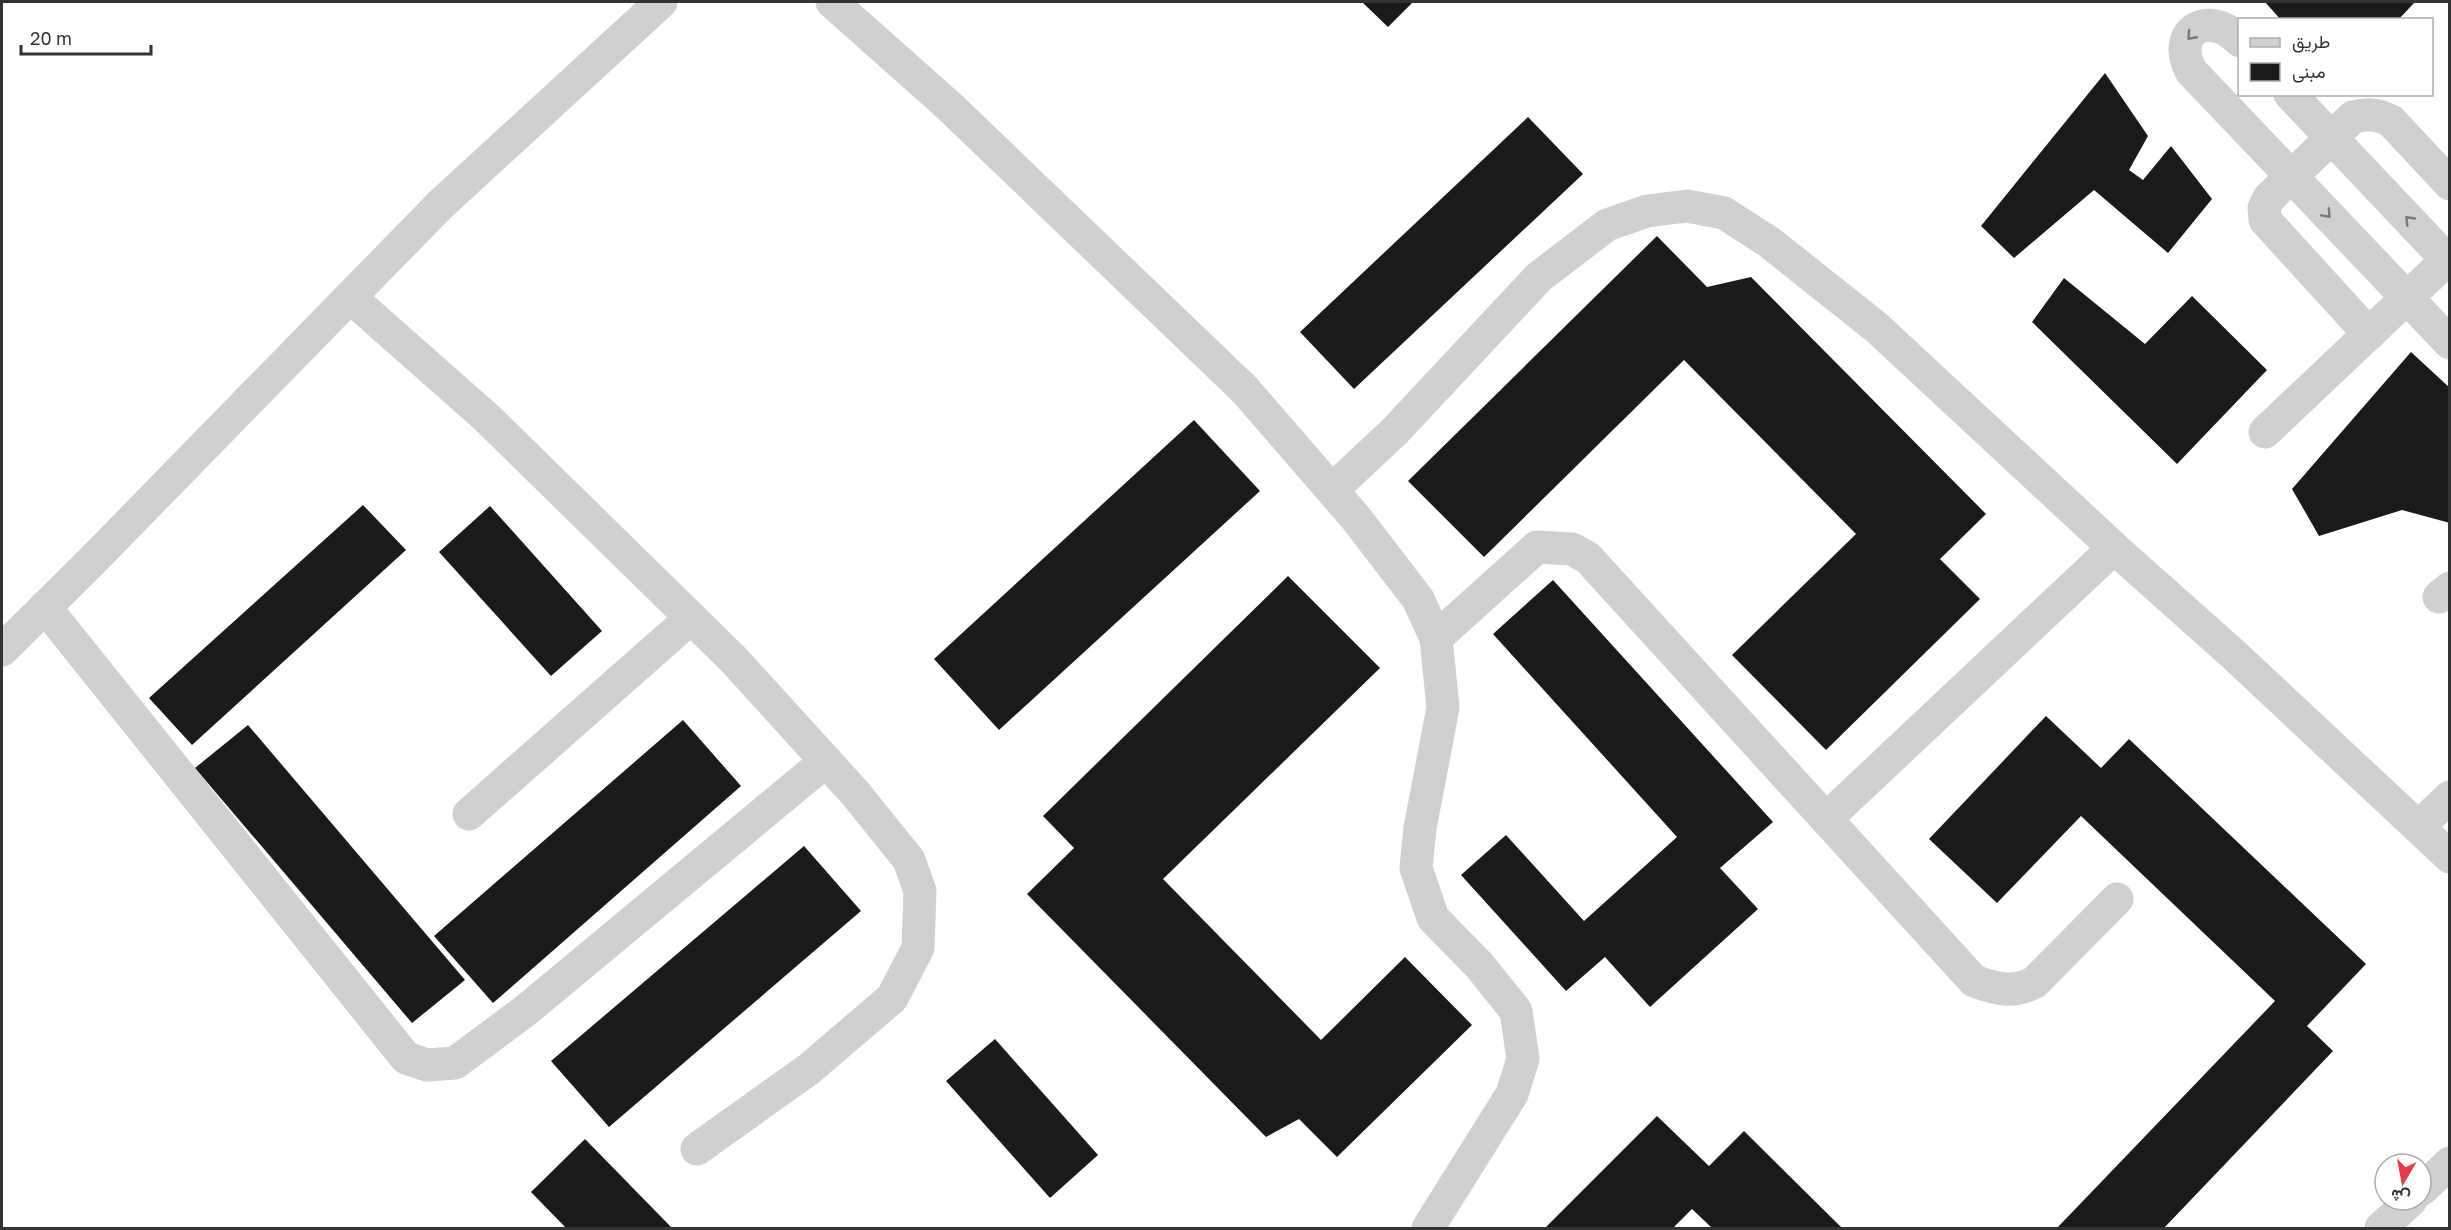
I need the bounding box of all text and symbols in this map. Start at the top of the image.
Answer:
scale bar [21,18,152,56]
legend [2238,18,2433,96]
text: 20 m [30,27,72,49]
one-way arrow [2188,29,2199,40]
text: طريق [2292,30,2330,53]
text: مبنى [2292,60,2326,83]
one-way arrow [2320,208,2331,218]
one-way arrow [2405,217,2416,227]
north arrow [2373,1152,2433,1212]
text: ش [2389,1185,2412,1208]

